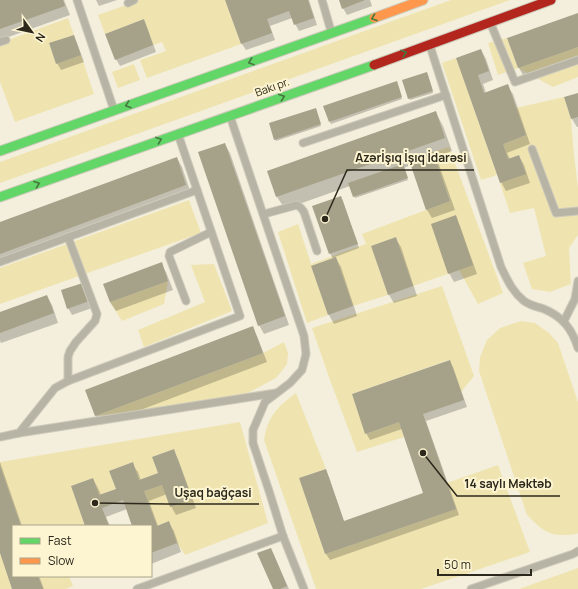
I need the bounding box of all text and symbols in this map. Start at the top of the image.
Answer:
north arrow [12,12,52,52]
one-way arrow [370,13,377,22]
text: N [32,30,49,45]
one-way arrow [401,49,408,58]
one-way arrow [248,57,255,65]
street label: Bakı pr. [253,73,291,100]
one-way arrow [278,93,285,101]
one-way arrow [125,100,132,108]
one-way arrow [156,136,163,145]
callout: Azərİşıq İşıq İdarəsi [347,146,474,170]
text: Azərİşıq İşıq İdarəsi [355,149,467,166]
one-way arrow [33,180,40,188]
callout: 14 saylı Məktəb [457,472,560,496]
text: 14 saylı Məktəb [464,475,552,492]
callout: Uşaq bağçasi [166,480,259,504]
text: Uşaq bağçasi [174,484,252,501]
legend [12,525,152,577]
text: Fast [48,532,72,549]
scale bar [438,551,531,577]
text: Slow [48,552,74,569]
text: 50 m [444,556,471,573]

